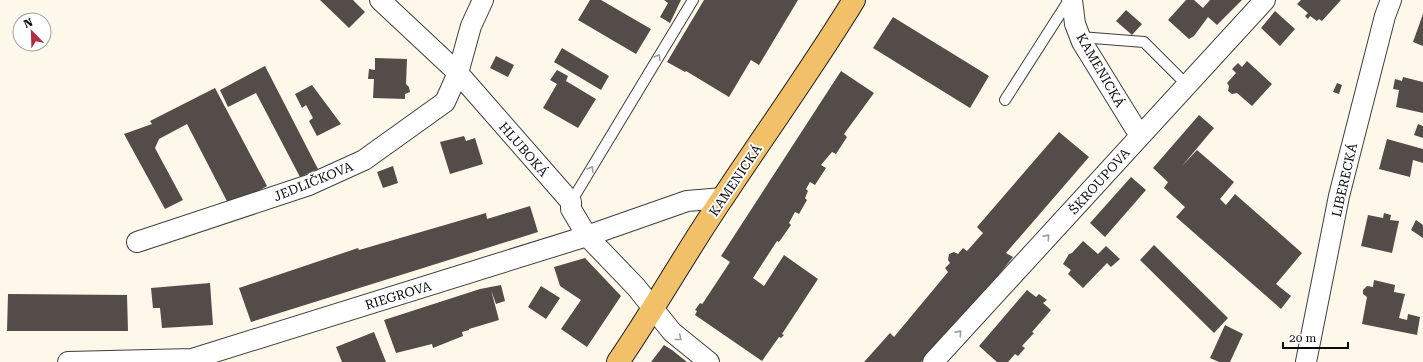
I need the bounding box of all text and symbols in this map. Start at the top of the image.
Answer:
north arrow [12,12,52,52]
text: N [22,15,35,31]
street label: KAMENICKÁ [1073,30,1129,110]
one-way arrow [653,54,661,61]
street label: HLUBOKÁ [496,118,552,180]
street label: KAMENICKÁ [705,141,765,219]
street label: LIBERECKÁ [1328,142,1360,218]
street label: ŠKROUPOVA [1065,145,1133,217]
street label: JEDLIČKOVA [271,158,355,204]
one-way arrow [586,166,594,173]
one-way arrow [1042,234,1050,242]
street label: RIEGROVA [363,278,433,313]
scale bar [1283,324,1348,350]
one-way arrow [955,330,962,338]
text: 20 m [1289,331,1316,345]
one-way arrow [674,333,681,340]

